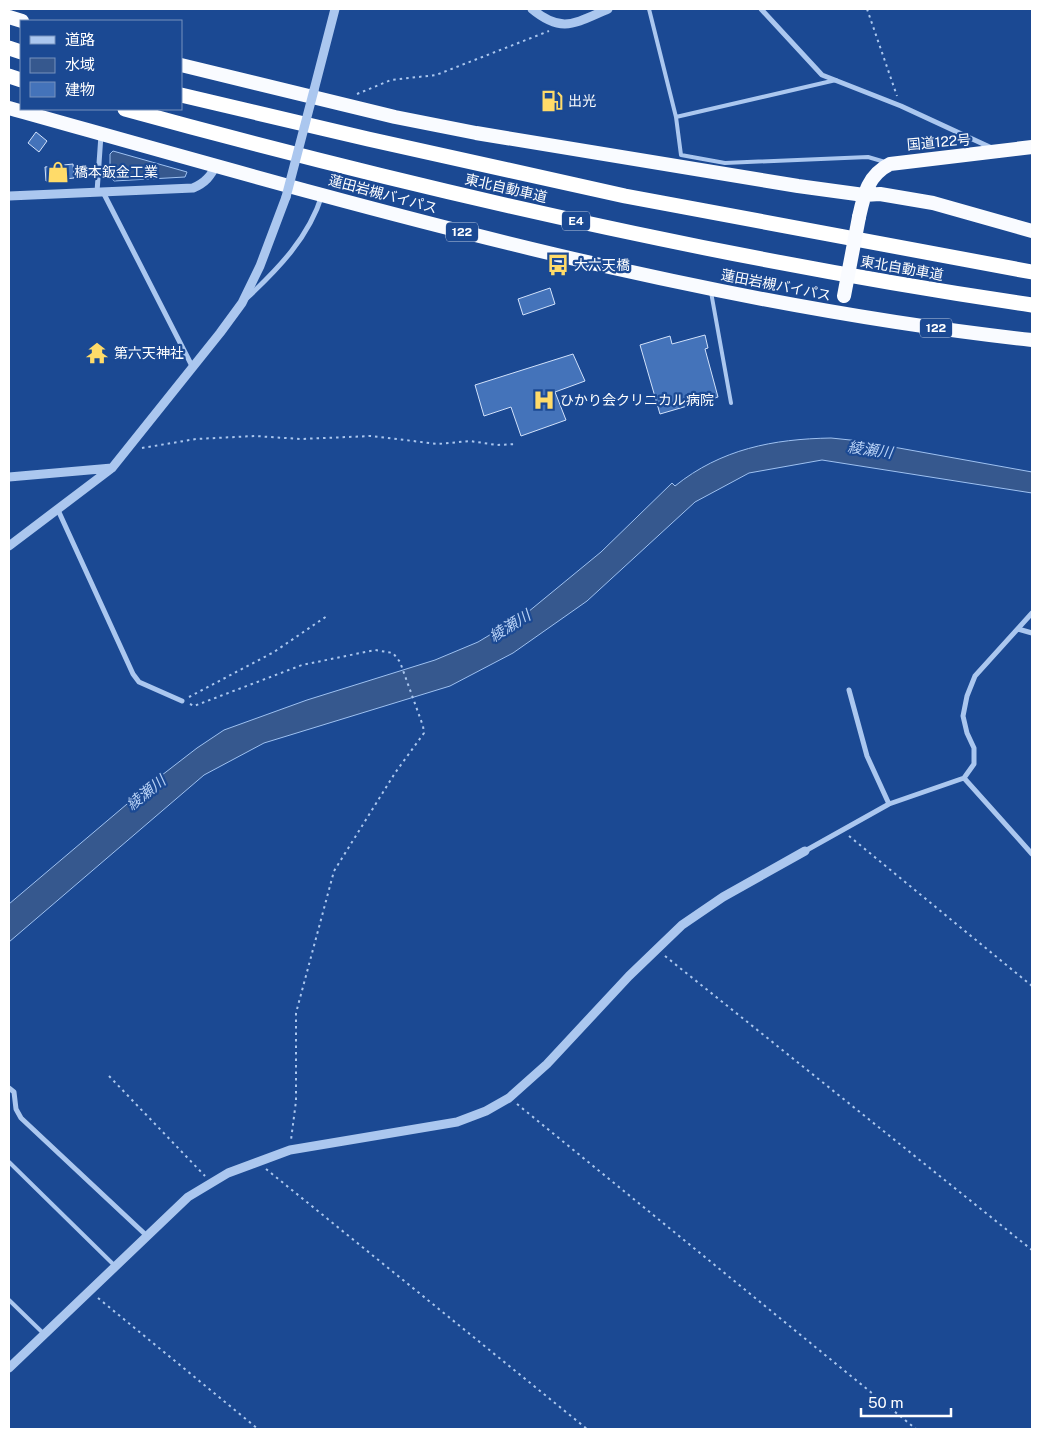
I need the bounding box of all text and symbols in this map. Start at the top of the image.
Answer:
legend [20,20,182,110]
text: 道路 [65,31,95,48]
text: 水域 [65,56,95,73]
text: 建物 [65,81,95,98]
fuel station icon: 出光 [539,88,565,114]
place label: 出光 [568,93,596,109]
street label: 国道122号 [906,131,972,153]
shop icon: 橋本鈑金工業 [45,159,71,185]
place label: 橋本鈑金工業 [74,164,158,180]
street label: 東北自動車道 [463,171,549,205]
street label: 蓮田岩槻バイパス [327,172,439,216]
road number: E4 [562,212,590,230]
road number: 122 [446,222,478,242]
bus stop icon: 大六天橋 [545,252,571,278]
street label: 東北自動車道 [859,253,945,283]
place label: 大六天橋 [574,257,630,273]
street label: 蓮田岩槻バイパス [720,266,832,304]
road number: 122 [920,318,952,338]
temple icon: 第六天神社 [84,340,110,366]
place label: 第六天神社 [114,345,184,361]
hospital icon: ひかり会クリニカル病院 [531,387,557,413]
place label: ひかり会クリニカル病院 [560,392,714,408]
water label: 綾瀬川 [847,438,896,461]
water label: 綾瀬川 [486,605,535,645]
water label: 綾瀬川 [123,771,170,813]
scale bar [861,1386,951,1418]
text: 50 m [868,1394,903,1411]

